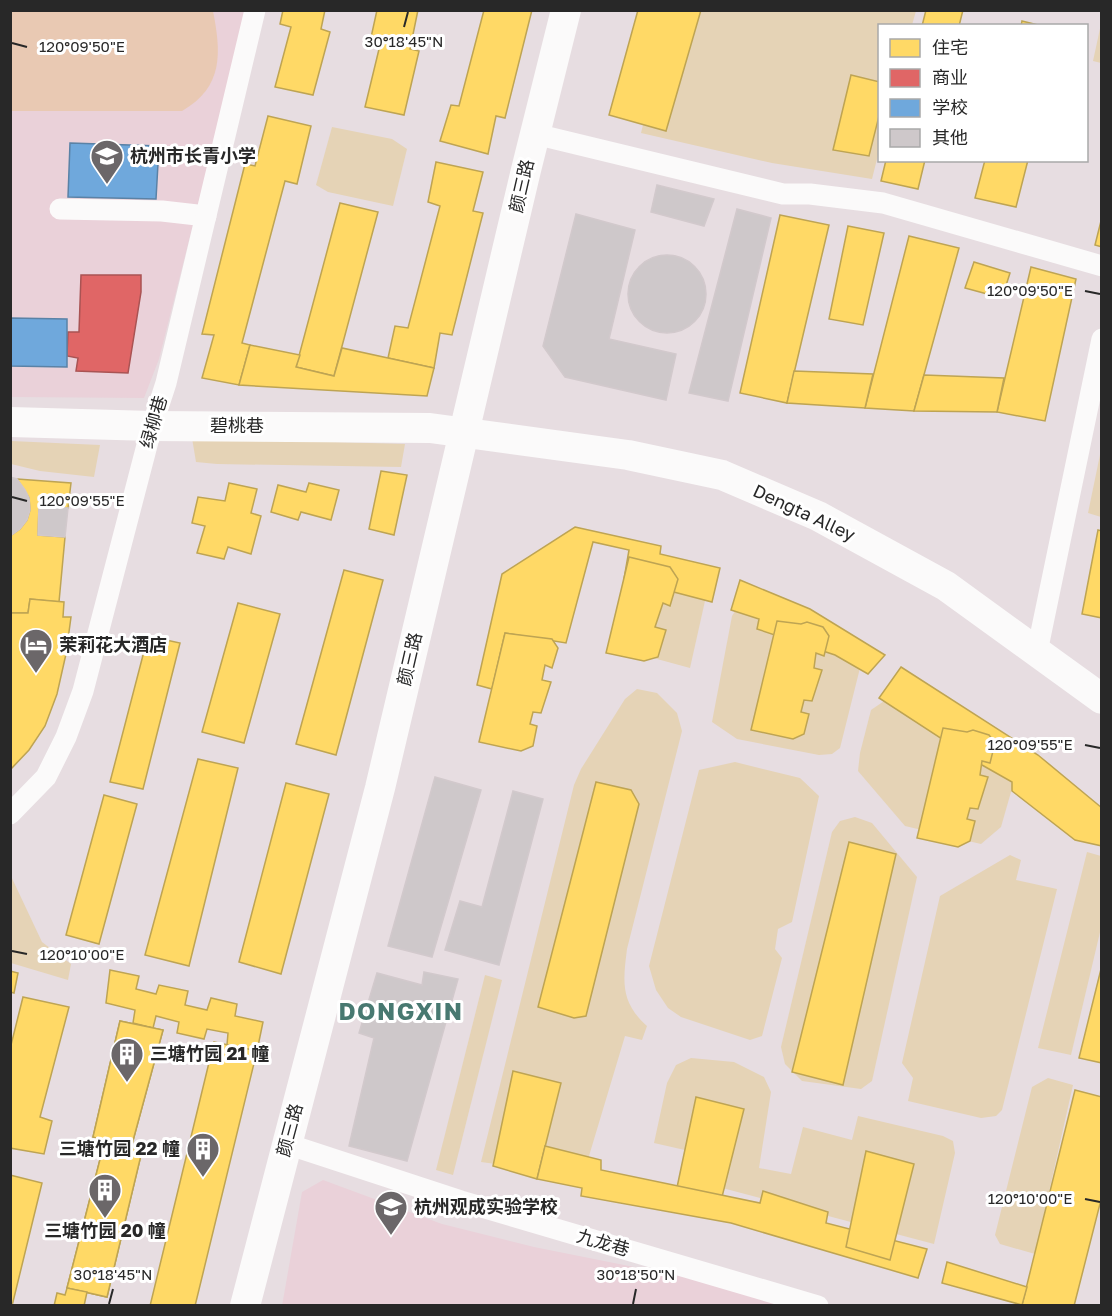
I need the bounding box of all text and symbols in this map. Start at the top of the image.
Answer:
legend [878,24,1088,162]
text: 30°18'45"N [365,32,443,50]
text: 住宅 [932,36,968,58]
text: 120°09'50"E [39,37,125,55]
text: 商业 [932,66,968,88]
text: 学校 [932,96,968,118]
text: 其他 [932,126,968,148]
school or university icon: 杭州市长青小学 [89,138,125,185]
place label: 杭州市长青小学 [130,144,256,166]
street label: 颜三路 [504,157,538,215]
text: 120°09'50"E [987,281,1073,299]
street label: 绿柳巷 [135,393,171,451]
street label: 碧桃巷 [210,414,264,436]
street label: Dengta Alley [750,479,859,545]
text: 120°09'55"E [39,491,125,509]
hotel icon: 茉莉花大酒店 [18,627,54,674]
street label: 颜三路 [392,630,426,688]
place label: 茉莉花大酒店 [59,633,167,655]
text: 120°09'55"E [987,735,1073,753]
text: 120°10'00"E [40,945,124,963]
district label: DONGXIN [338,996,464,1025]
building icon: 三塘竹园 21 幢 [109,1036,145,1083]
place label: 三塘竹园 21 幢 [150,1042,269,1064]
street label: 颜三路 [271,1101,307,1159]
building icon: 三塘竹园 22 幢 [185,1131,221,1178]
place label: 三塘竹园 22 幢 [59,1137,180,1159]
building icon: 三塘竹园 20 幢 [87,1172,123,1219]
school or university icon: 杭州观成实验学校 [373,1189,409,1236]
text: 120°10'00"E [988,1189,1072,1207]
place label: 杭州观成实验学校 [414,1195,558,1217]
place label: 三塘竹园 20 幢 [44,1219,166,1241]
street label: 九龙巷 [574,1224,632,1260]
text: 30°18'45"N [74,1265,152,1283]
text: 30°18'50"N [597,1265,675,1283]

